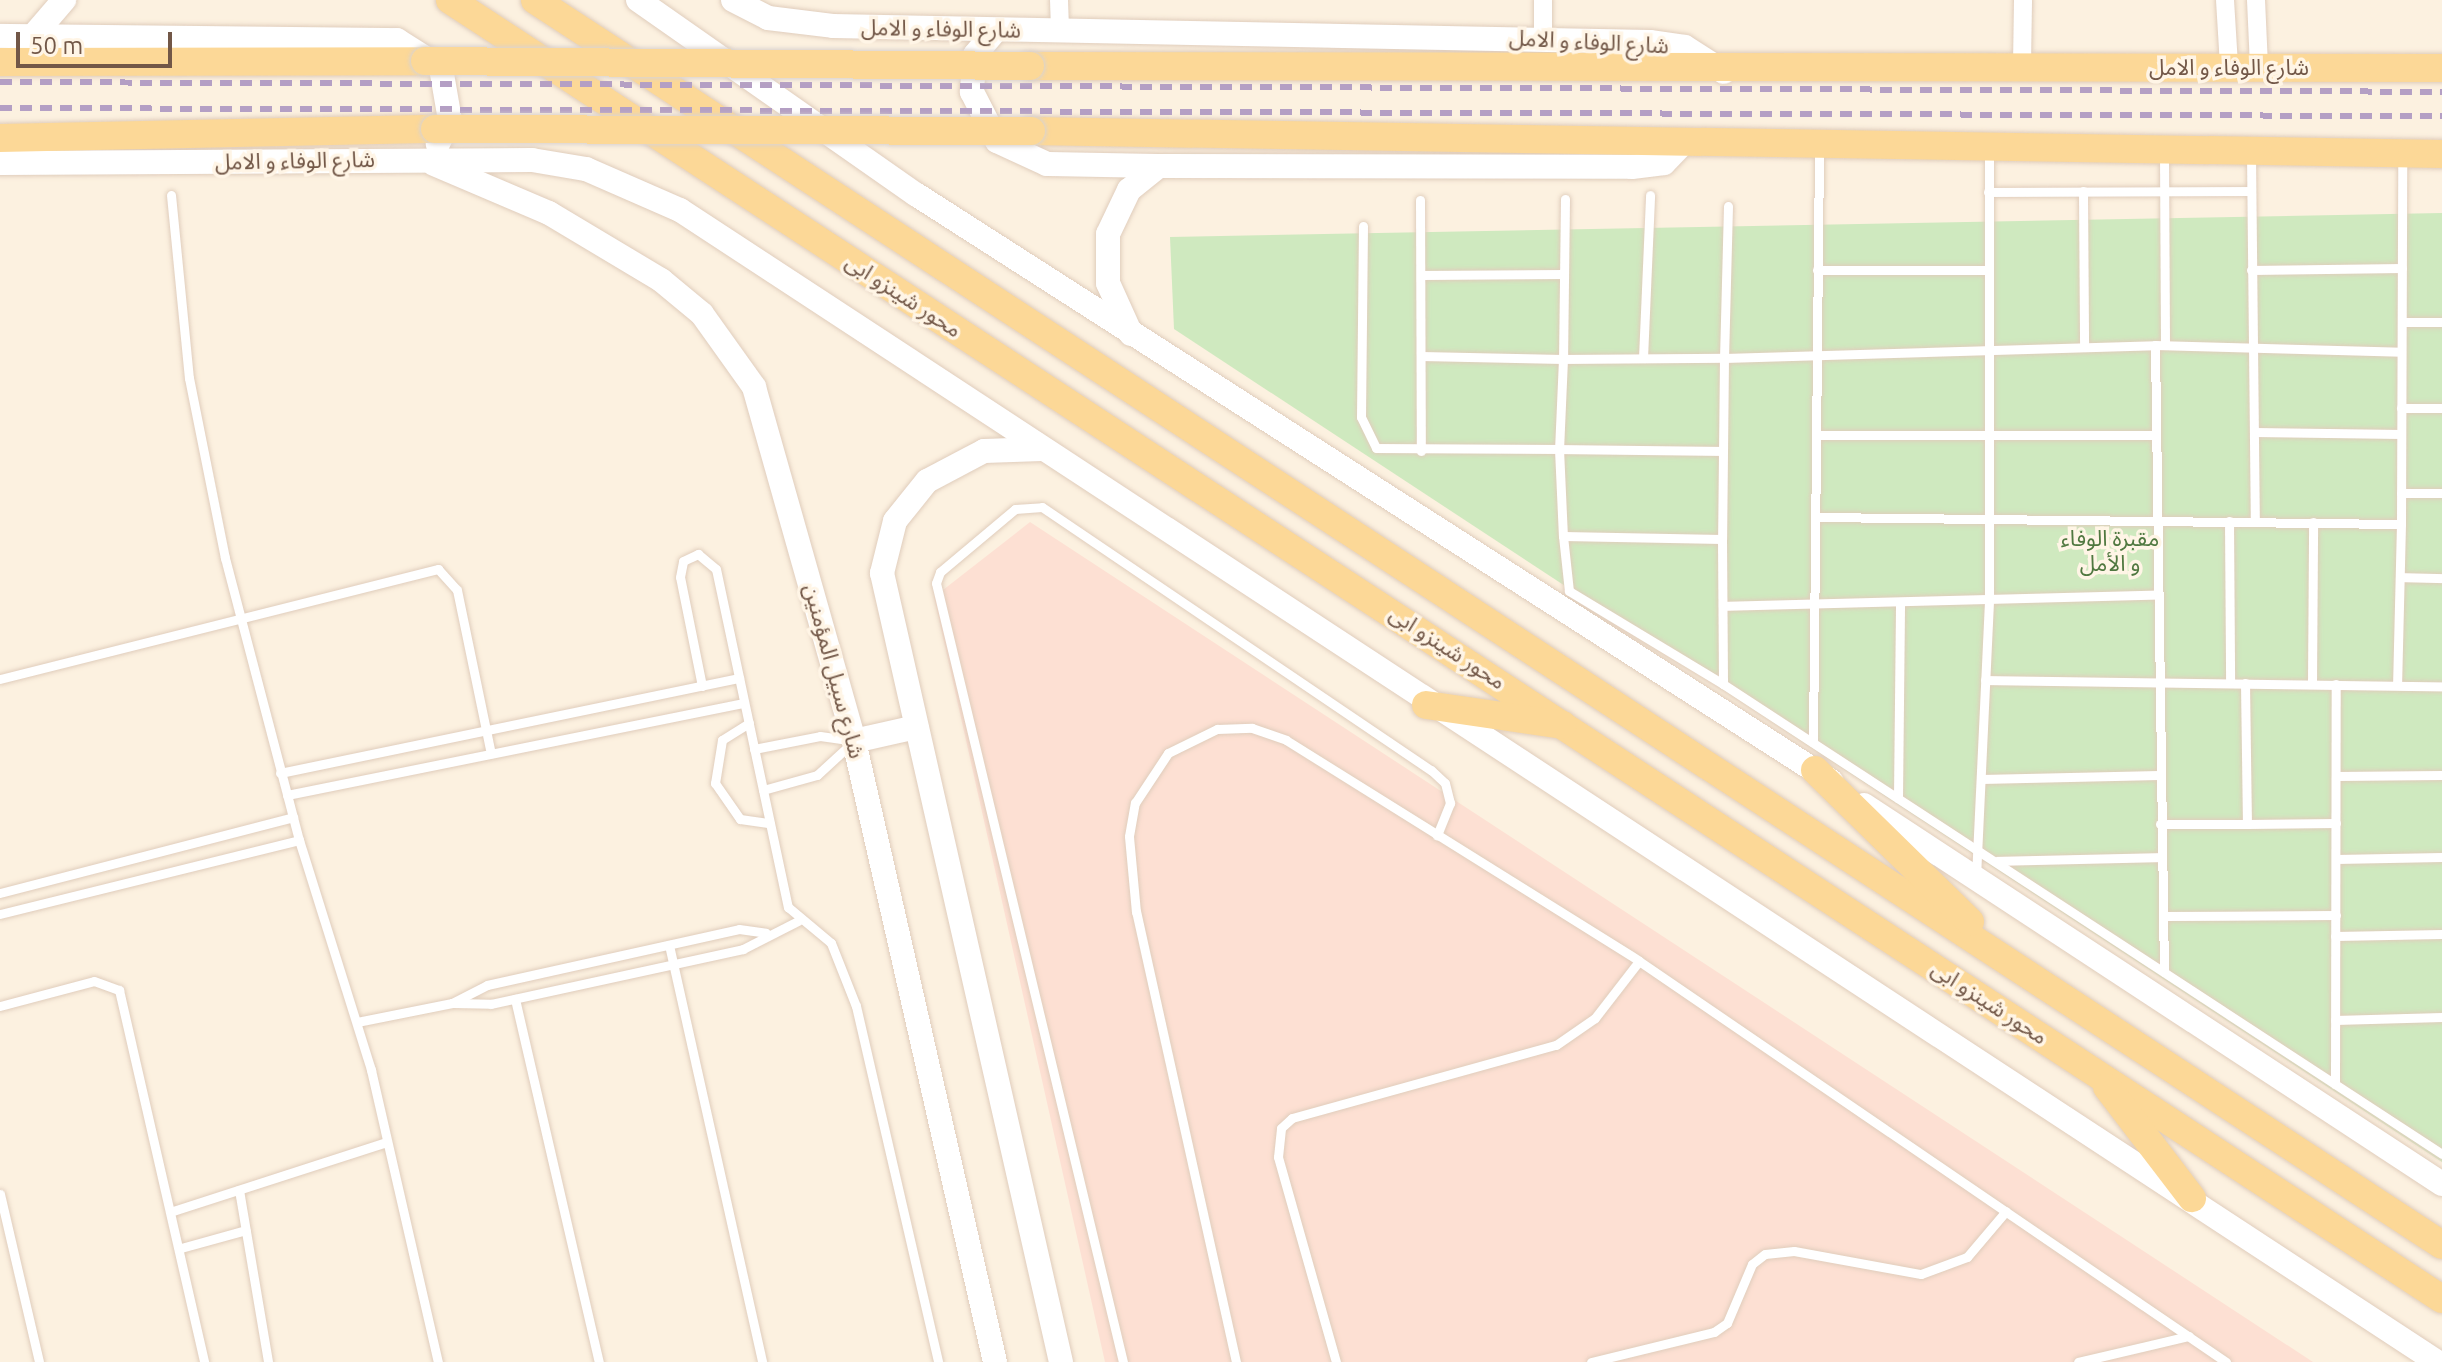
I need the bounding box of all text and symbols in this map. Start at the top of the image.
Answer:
street label: شارع الوفاء و الامل [861,13,1021,43]
scale bar [20,16,176,66]
street label: شارع الوفاء و الامل [1508,24,1670,58]
text: 50 m [30,32,83,59]
street label: شارع الوفاء و الامل [2149,54,2309,80]
street label: شارع الوفاء و الامل [215,145,375,175]
street label: محور شينزو ابى [841,248,967,342]
park label: مقبرة الوفاء و الأمل [2061,524,2159,576]
street label: شارع سبيل المؤمنين [799,581,871,761]
street label: محور شينزو ابى [1385,600,1511,694]
street label: محور شينزو ابى [1927,955,2053,1049]

